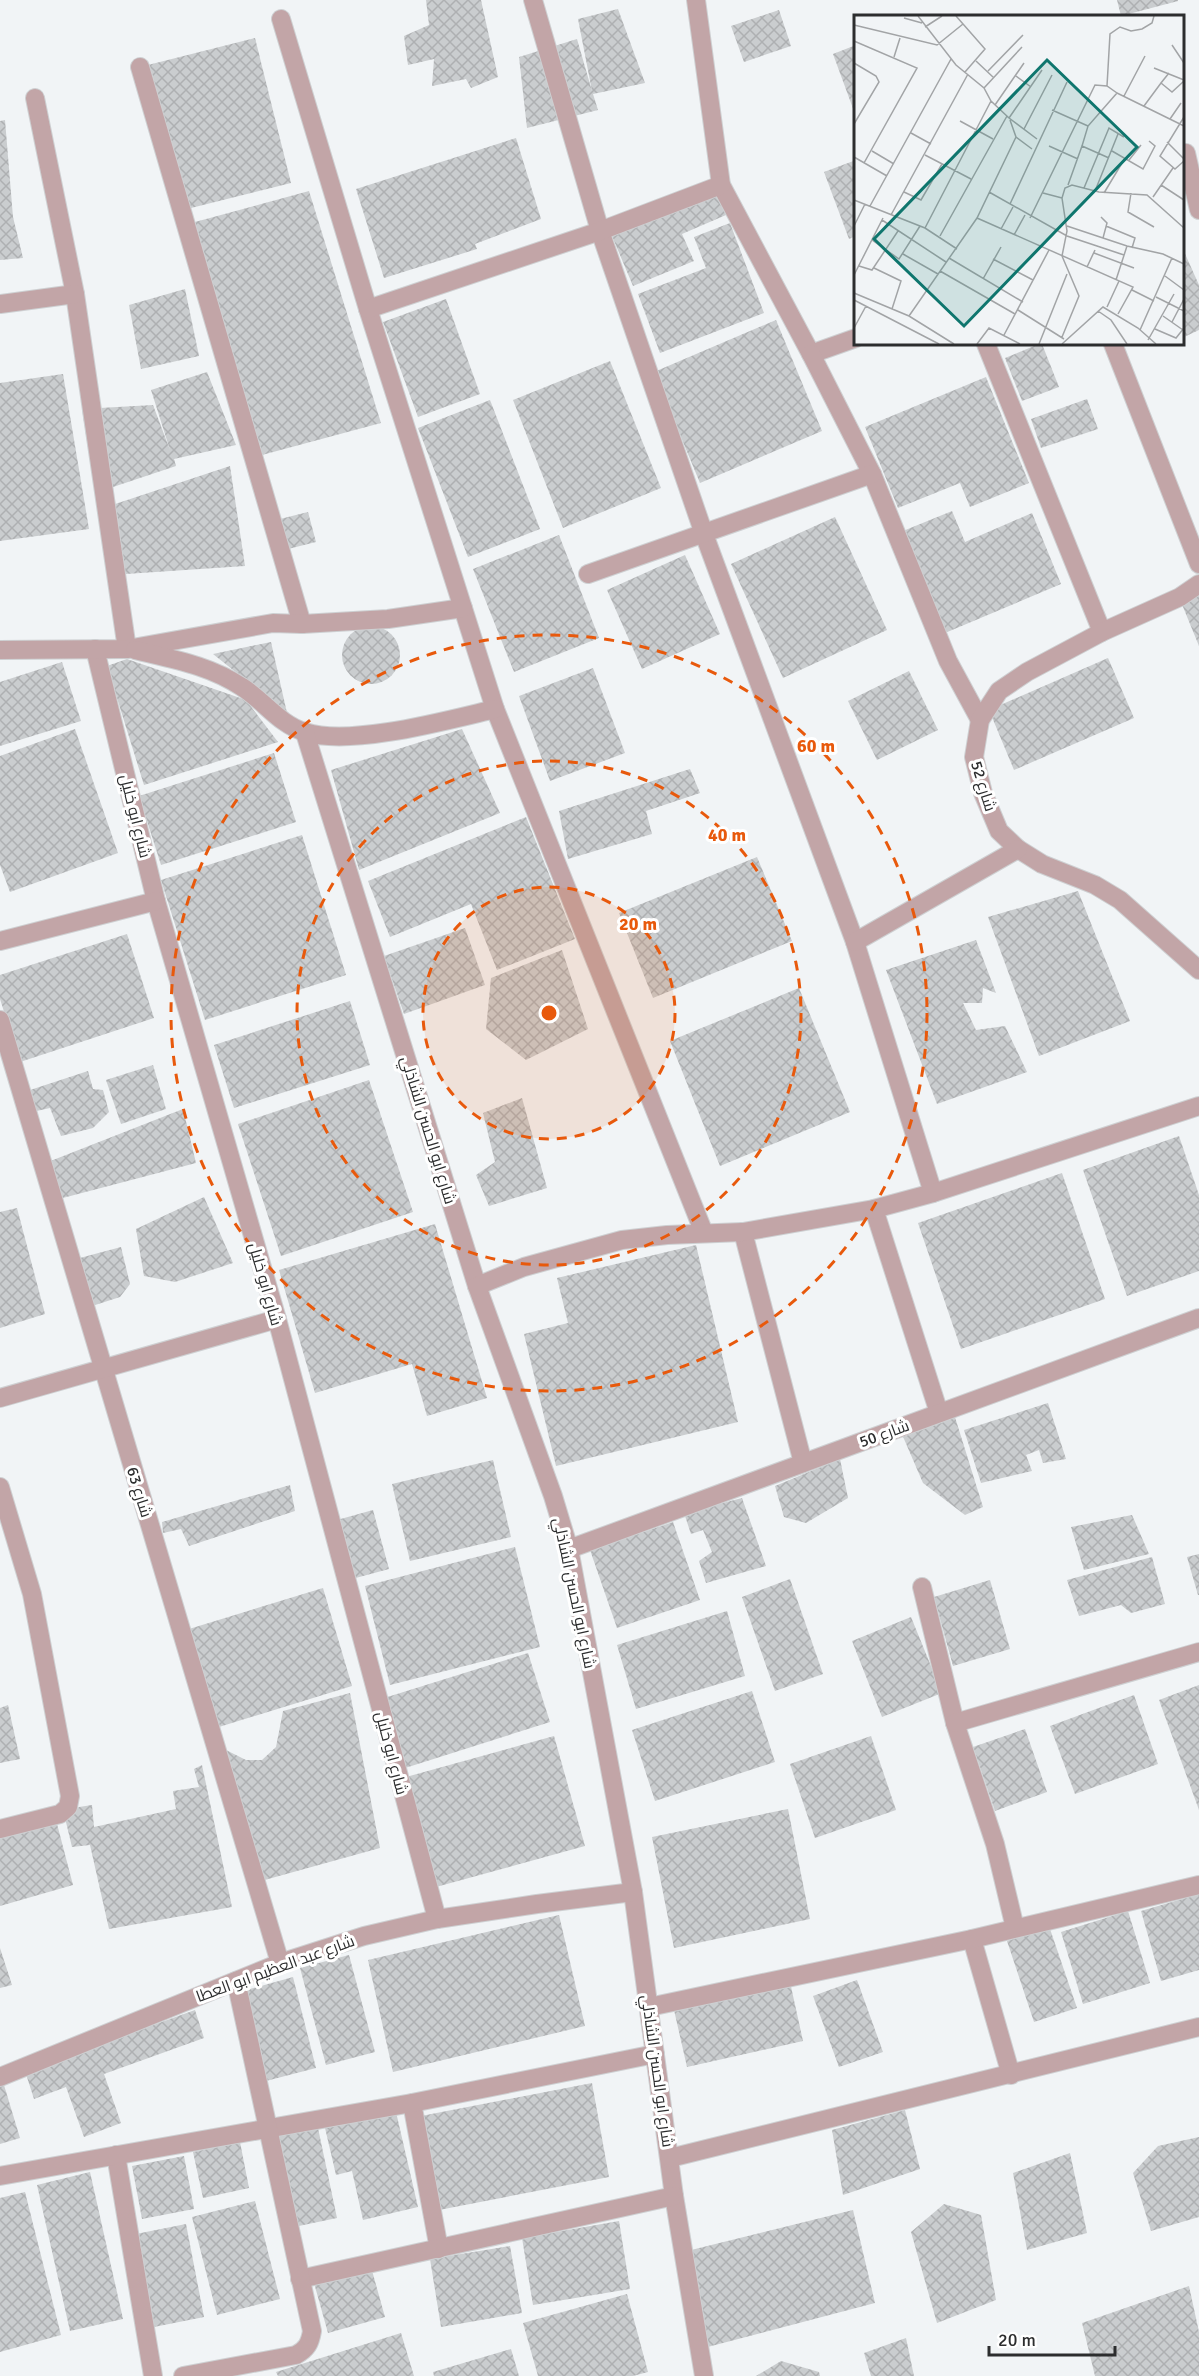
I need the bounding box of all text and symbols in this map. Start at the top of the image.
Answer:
inset map [854,15,1184,345]
text: 60 m [797,735,835,757]
street label: شارع 52 [965,759,1000,814]
street label: شارع ابو خليل [114,772,155,860]
text: 40 m [708,824,746,846]
text: 20 m [619,913,657,935]
centre of rings [539,1003,559,1023]
street label: شارع ابو الحسن الشاذلي [393,1054,460,1208]
street label: شارع ابو خليل [243,1240,286,1328]
street label: شارع 50 [857,1416,912,1453]
street label: شارع 63 [121,1465,156,1520]
street label: شارع ابو الحسن الشاذلي [545,1516,600,1671]
street label: شارع ابو خليل [369,1709,412,1797]
street label: شارع عبد العظيم ابو العطا [193,1931,358,2008]
street label: شارع ابو الحسن الشاذلي [633,1994,678,2149]
scale bar [989,2319,1115,2357]
text: 20 m [998,2329,1036,2351]

